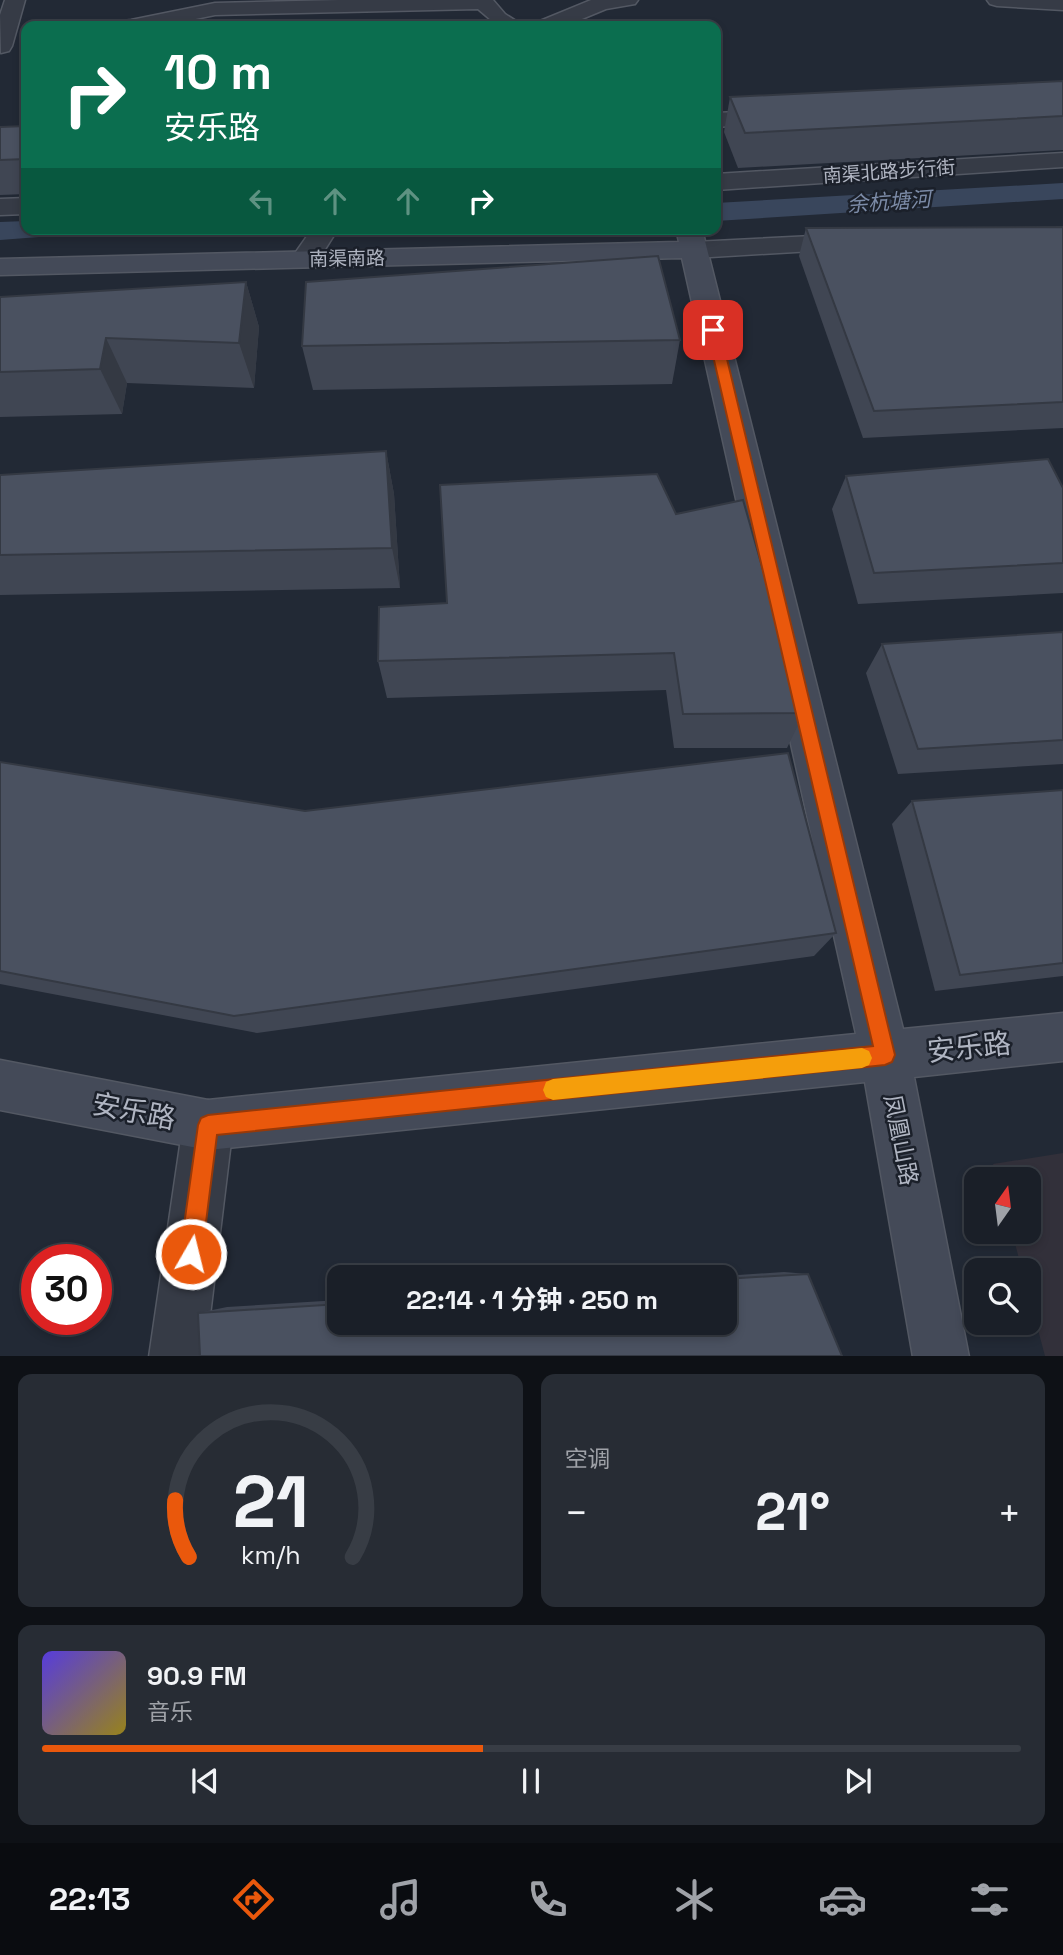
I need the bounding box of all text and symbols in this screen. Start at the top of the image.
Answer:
text: 10 m [164,41,272,103]
icon: right [49,49,140,140]
text: 安乐路 [164,108,260,148]
street label: 南渠北路步行街 [822,154,956,189]
icon: left [243,182,281,220]
icon: ahead [316,182,354,220]
icon: ahead [389,182,427,220]
icon: right [462,182,500,220]
water label: 余杭塘河 [846,185,936,218]
street label: 南渠南路 [309,245,385,272]
pin [683,300,743,360]
icon: arrive [694,311,732,349]
street label: 安乐路 [925,1025,1013,1069]
street label: 安乐路 [89,1085,179,1137]
street label: 凤凰山路 [877,1092,925,1188]
north arrow [964,1167,1041,1244]
map controls [964,1167,1041,1335]
position arrow [154,1217,228,1291]
speed limit sign: 30 [21,1244,112,1335]
button: search [964,1258,1041,1335]
text: 22:14 · 1 分钟 · 250 m [406,1283,658,1317]
text: 空调 [565,1444,611,1474]
text: 21 [232,1455,308,1548]
text: 21° [755,1479,830,1545]
text: − [565,1489,588,1537]
text: + [997,1489,1021,1537]
text: km/h [240,1538,300,1570]
text: 90.9 FM [147,1659,247,1693]
text: 音乐 [147,1697,193,1727]
icon: previous [186,1762,224,1800]
icon: pause [512,1762,550,1800]
icon: next [839,1762,877,1800]
icon: directions [229,1875,278,1924]
icon: music [376,1875,425,1924]
icon: phone [523,1875,572,1924]
icon: climate [670,1875,719,1924]
icon: car [818,1875,867,1924]
icon: filters [965,1875,1014,1924]
text: 22:13 [49,1879,131,1919]

